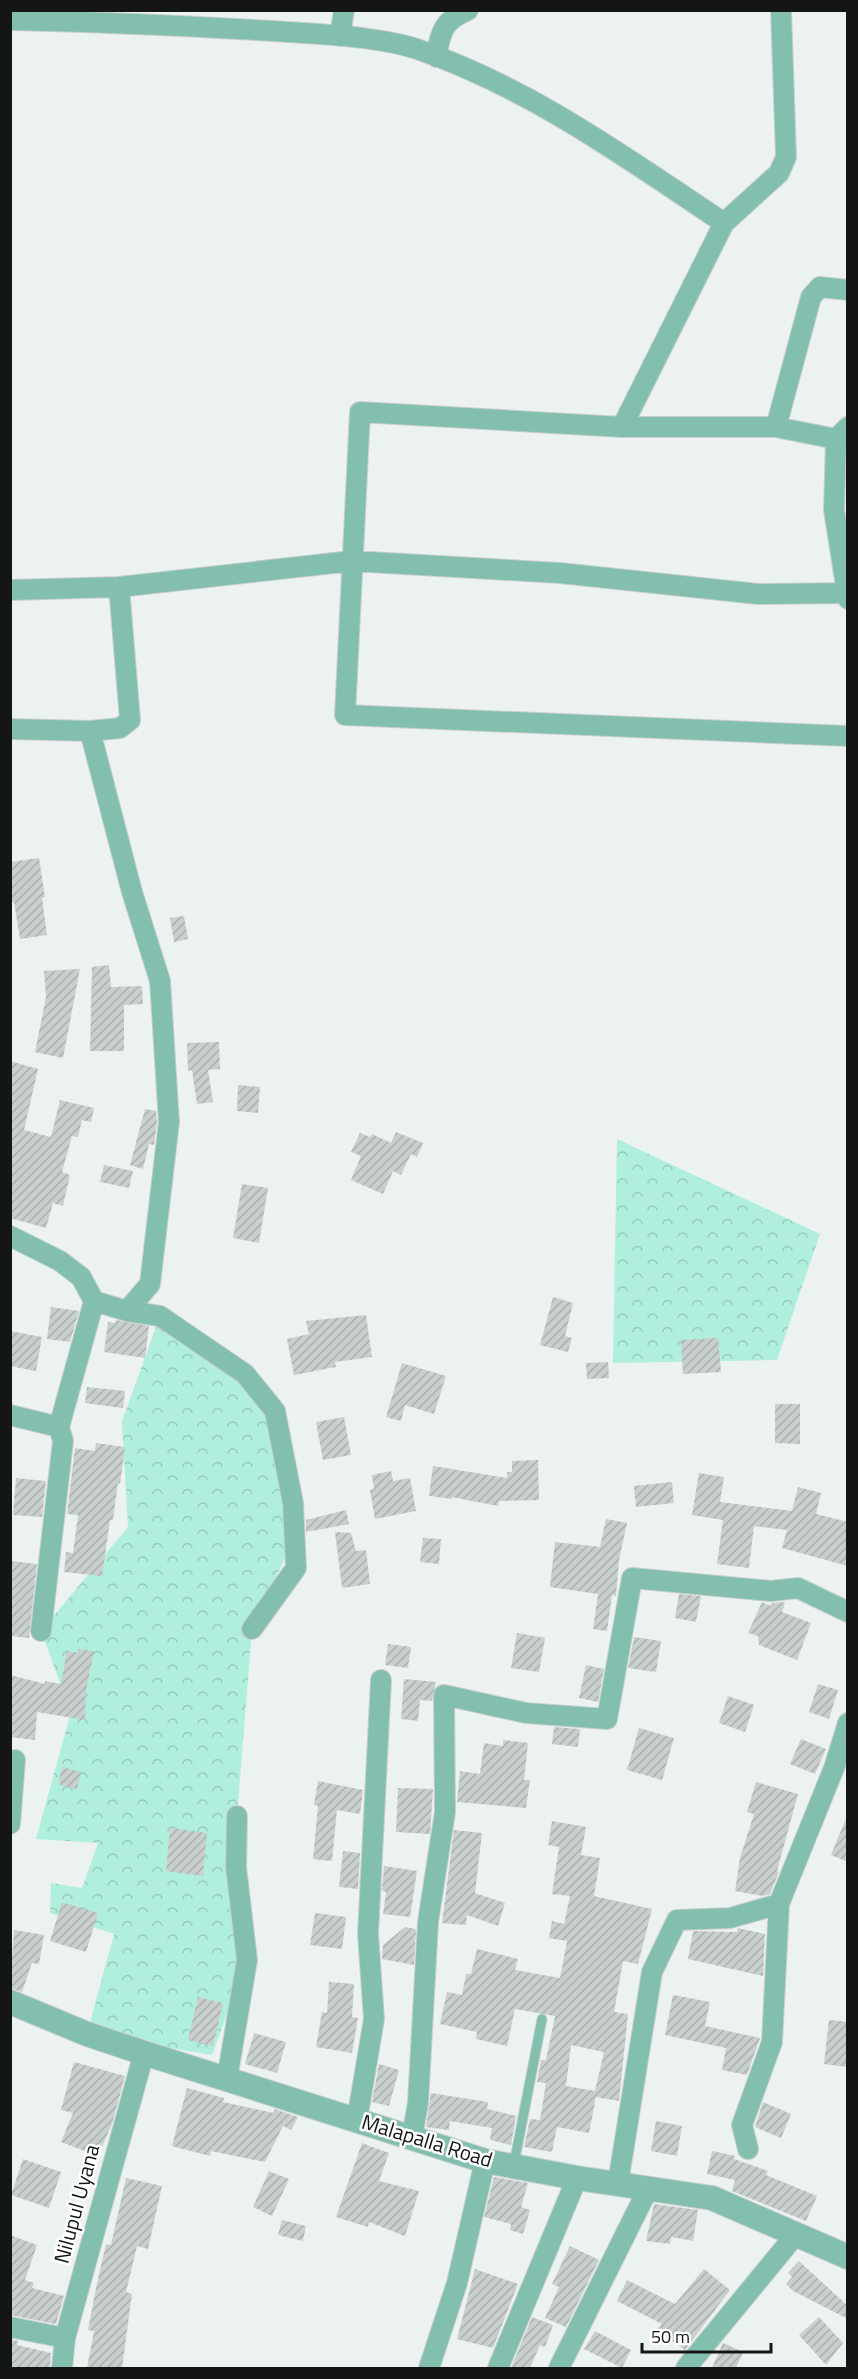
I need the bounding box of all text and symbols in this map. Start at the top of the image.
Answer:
street label: Malapalla Road [358,2105,497,2175]
street label: Nilupul Uyana [45,2140,107,2267]
scale bar [642,2316,771,2354]
text: 50 m [651,2323,690,2350]

